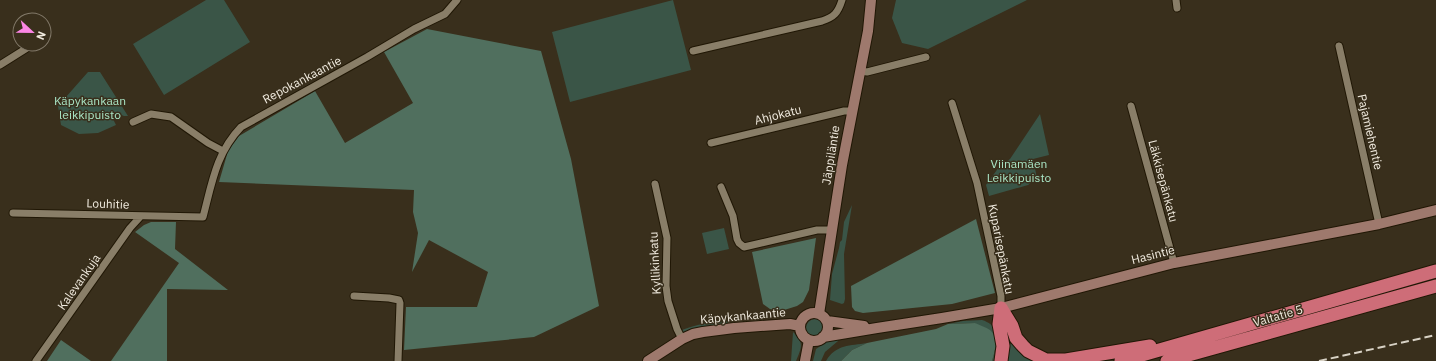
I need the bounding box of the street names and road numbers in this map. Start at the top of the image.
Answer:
street label: Repokankaantie [260,52,344,107]
street label: Pajamiehentie [1355,93,1387,172]
street label: Ahjokatu [753,101,803,128]
street label: Jäppiläntie [818,124,843,186]
street label: Läkkisepänkatu [1145,138,1182,224]
street label: Louhitie [86,195,130,212]
street label: Kuparisepänkatu [985,203,1018,295]
street label: Kyllikinkatu [645,231,664,295]
street label: Hasintie [1130,242,1177,267]
street label: Kalevankuja [54,250,104,313]
street label: Valtatie 5 [1251,301,1304,330]
street label: Käpykankaantie [700,304,787,327]

